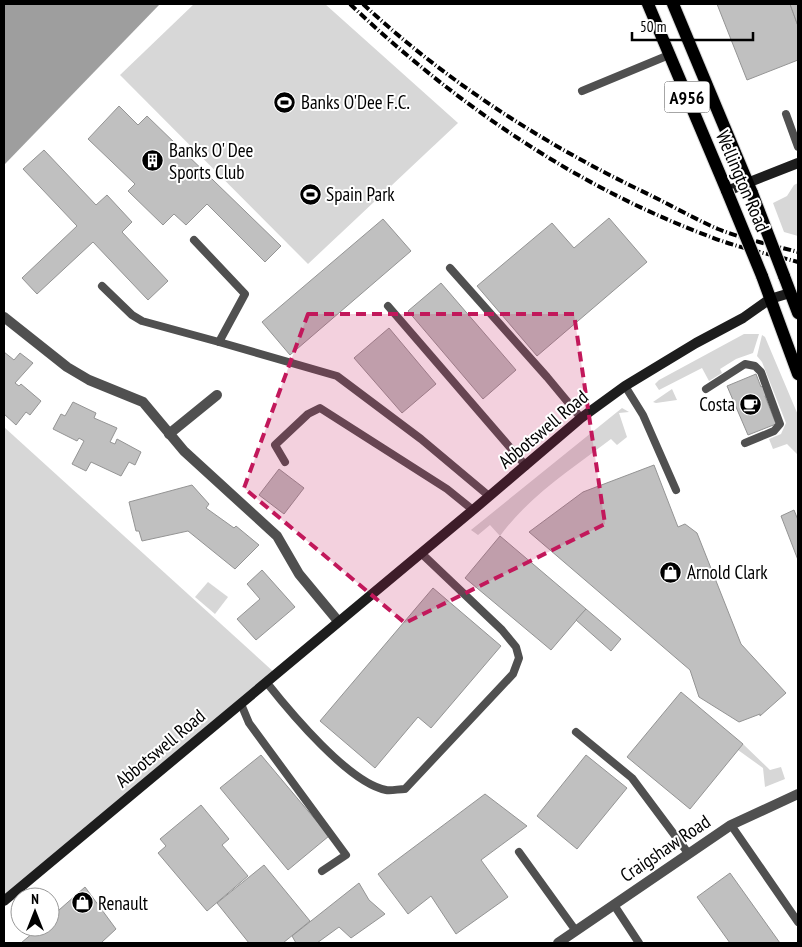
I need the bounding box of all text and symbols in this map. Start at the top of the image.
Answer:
scale bar [632,10,753,42]
text: 50 m [640,17,666,36]
road number: A956 [664,81,710,112]
sports icon: Banks O'Dee F.C. [273,90,297,114]
place label: Banks O'Dee F.C. [301,90,410,114]
street label: Wellington Road [711,127,775,235]
place label: Banks O' Dee Sports Club [169,138,253,184]
building icon: Banks O' Dee Sports Club [141,149,165,173]
sports icon: Spain Park [298,182,322,206]
place label: Spain Park [326,182,395,206]
street label: Abbotswell Road [493,385,593,473]
place label: Costa [699,392,735,416]
cafe icon: Costa [739,392,763,416]
shop icon: Arnold Clark [659,560,683,584]
place label: Arnold Clark [687,560,768,584]
street label: Abbotswell Road [110,704,210,792]
street label: Craigshaw Road [615,809,715,887]
north arrow [10,887,60,937]
text: N [31,890,39,908]
shop icon: Renault [70,891,94,915]
place label: Renault [98,891,149,915]

